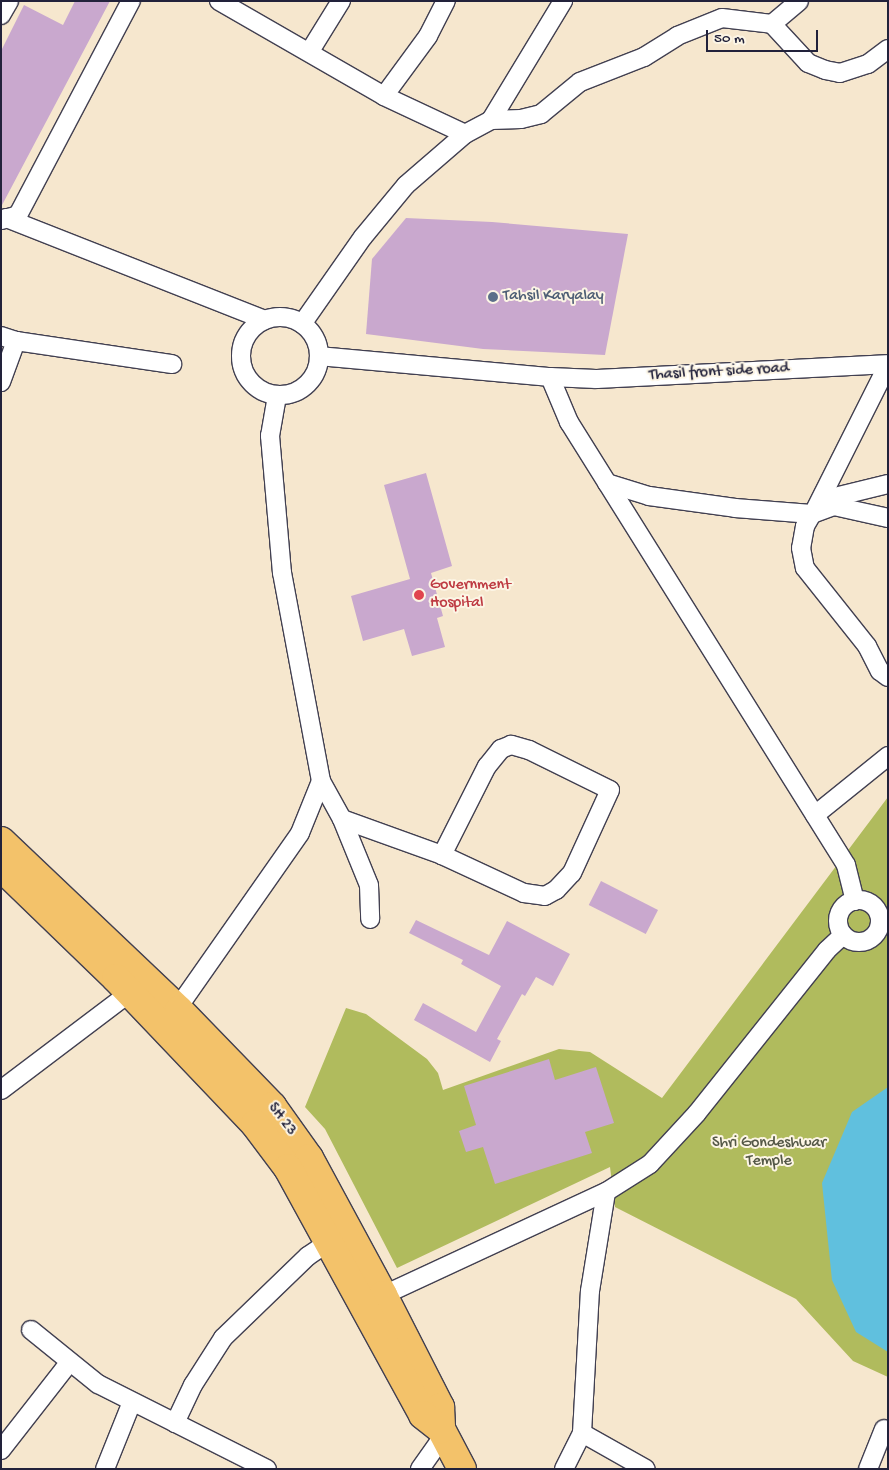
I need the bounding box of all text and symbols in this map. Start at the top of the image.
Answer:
scale bar [709,20,822,52]
text: 50 m [714,30,745,48]
place label: Tahsil Karyalay [503,287,604,307]
marker: Tahsil Karyalay [487,291,499,303]
street label: Thasil front side road [649,360,789,386]
place label: Government Hospital [430,576,511,614]
marker: Government Hospital [412,588,426,602]
street label: SH 23 [262,1100,300,1140]
park label: Shri Gondeshwar Temple [712,1134,826,1172]

